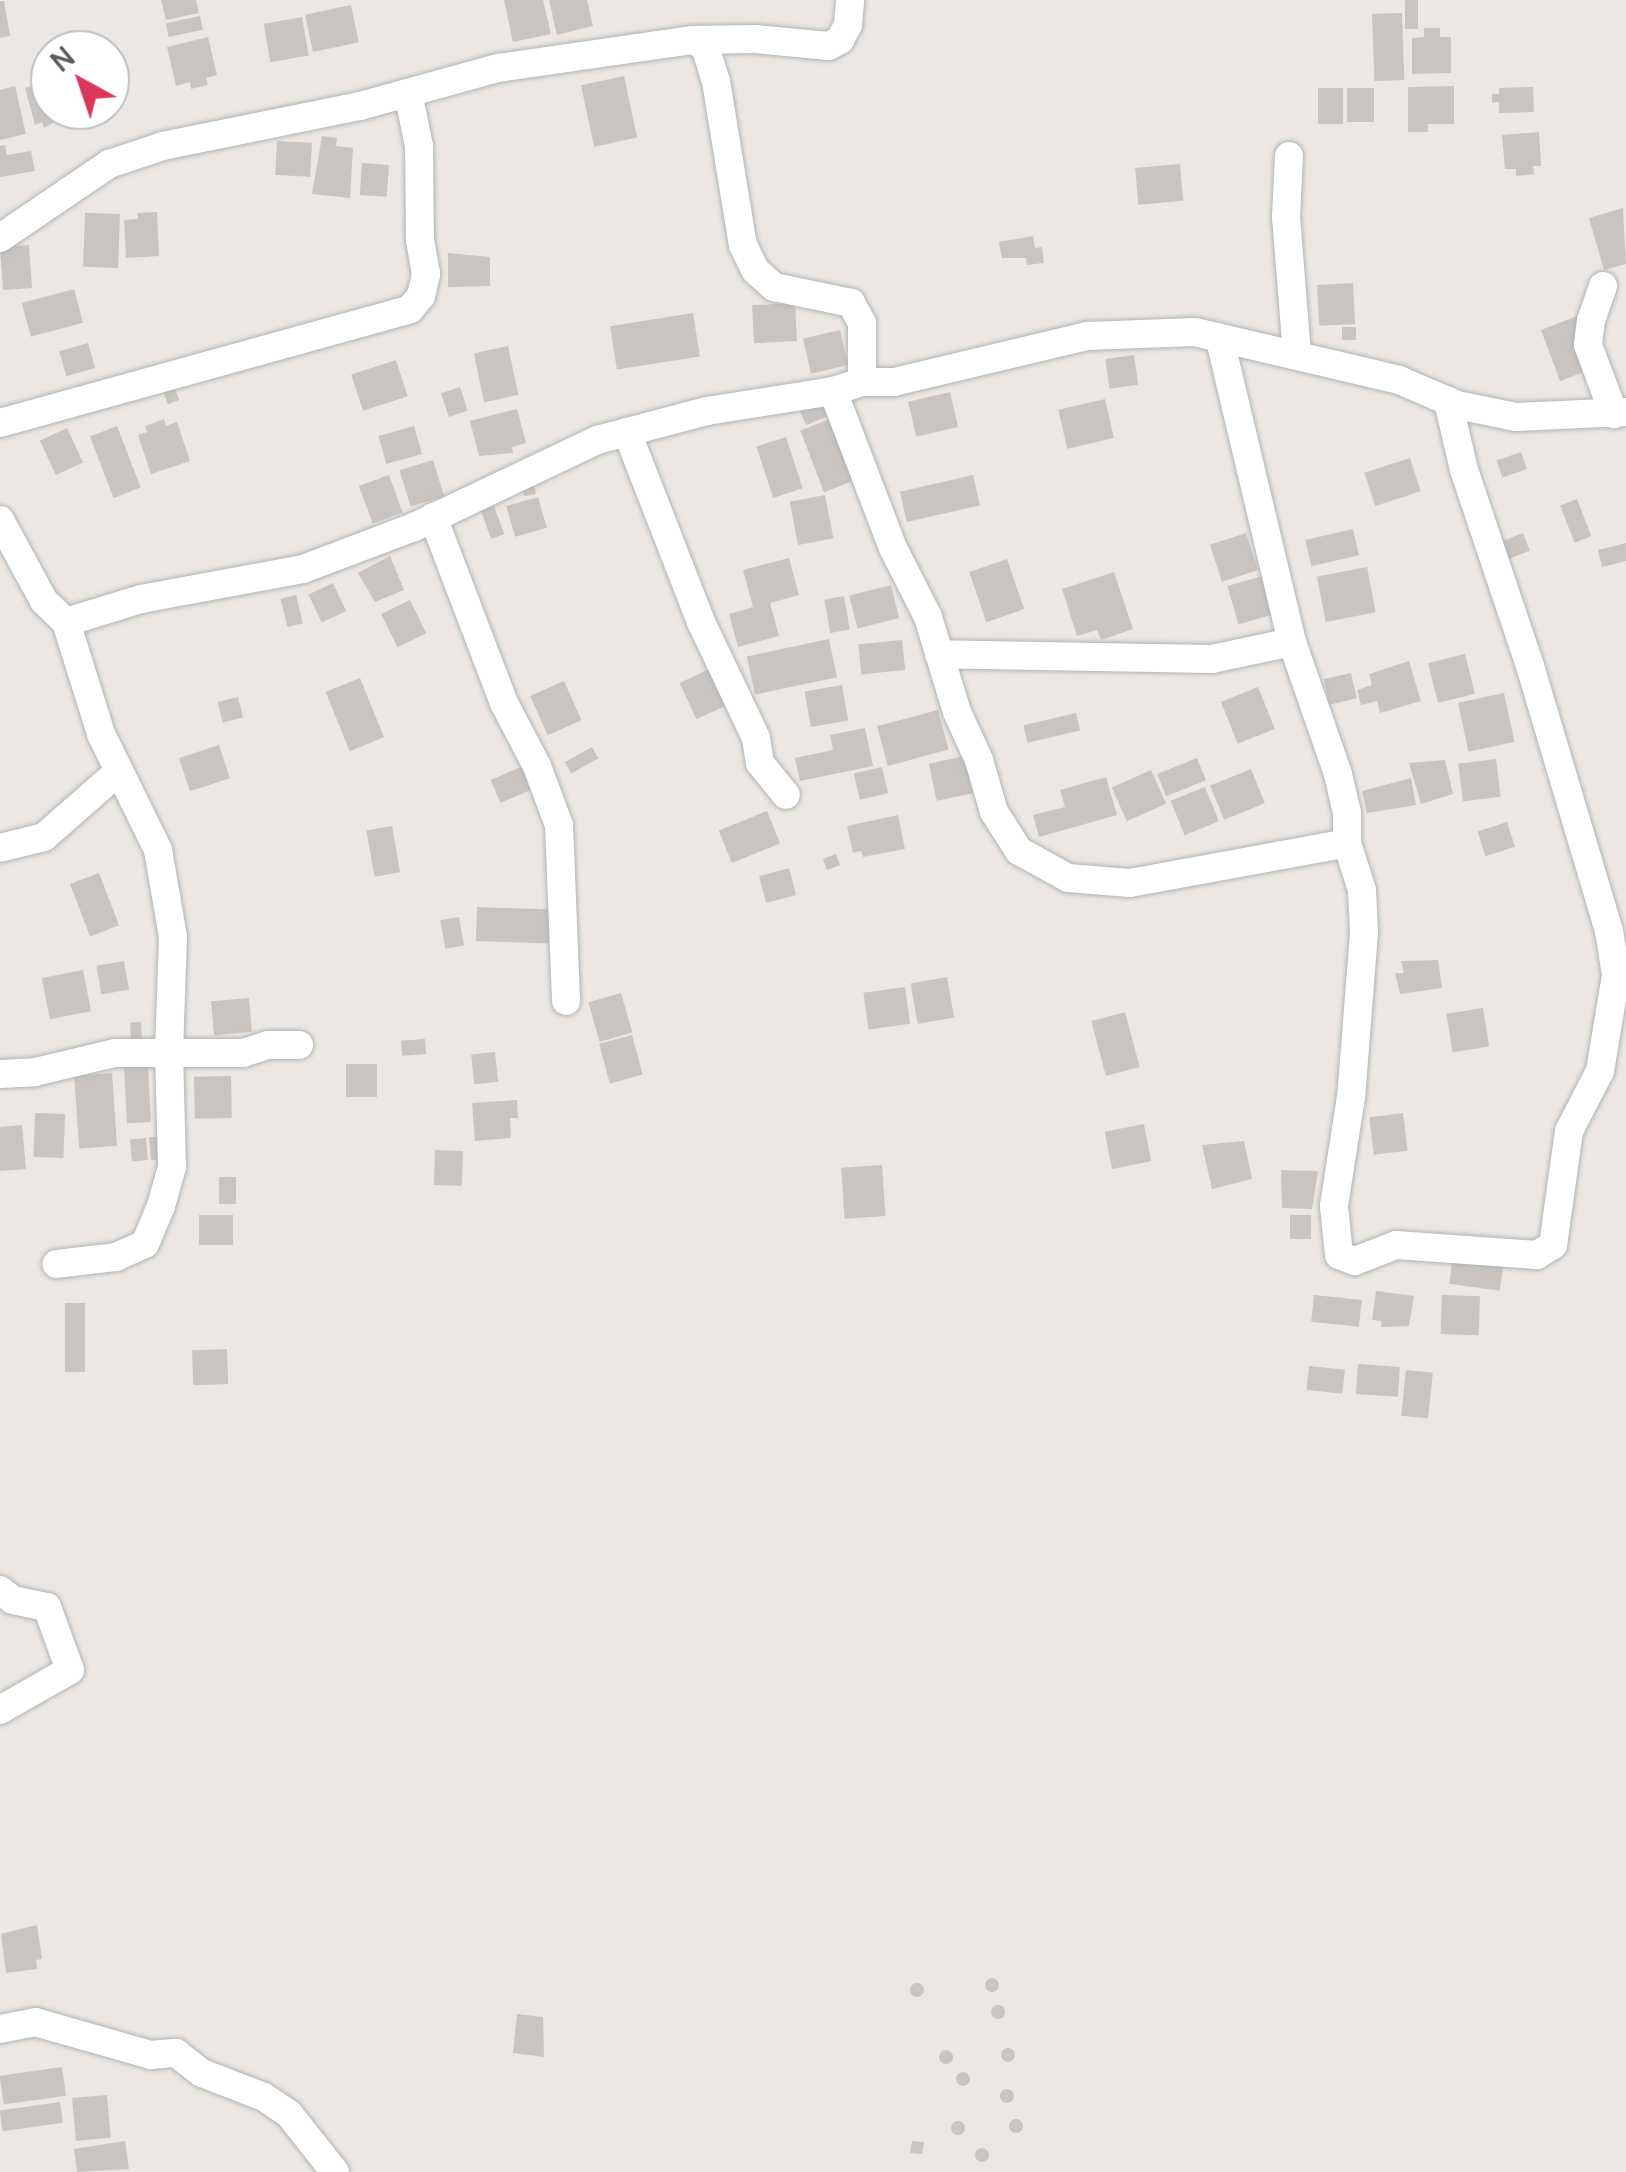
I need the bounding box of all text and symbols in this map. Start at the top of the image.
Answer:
north arrow [30,30,130,130]
text: N [42,38,82,80]

